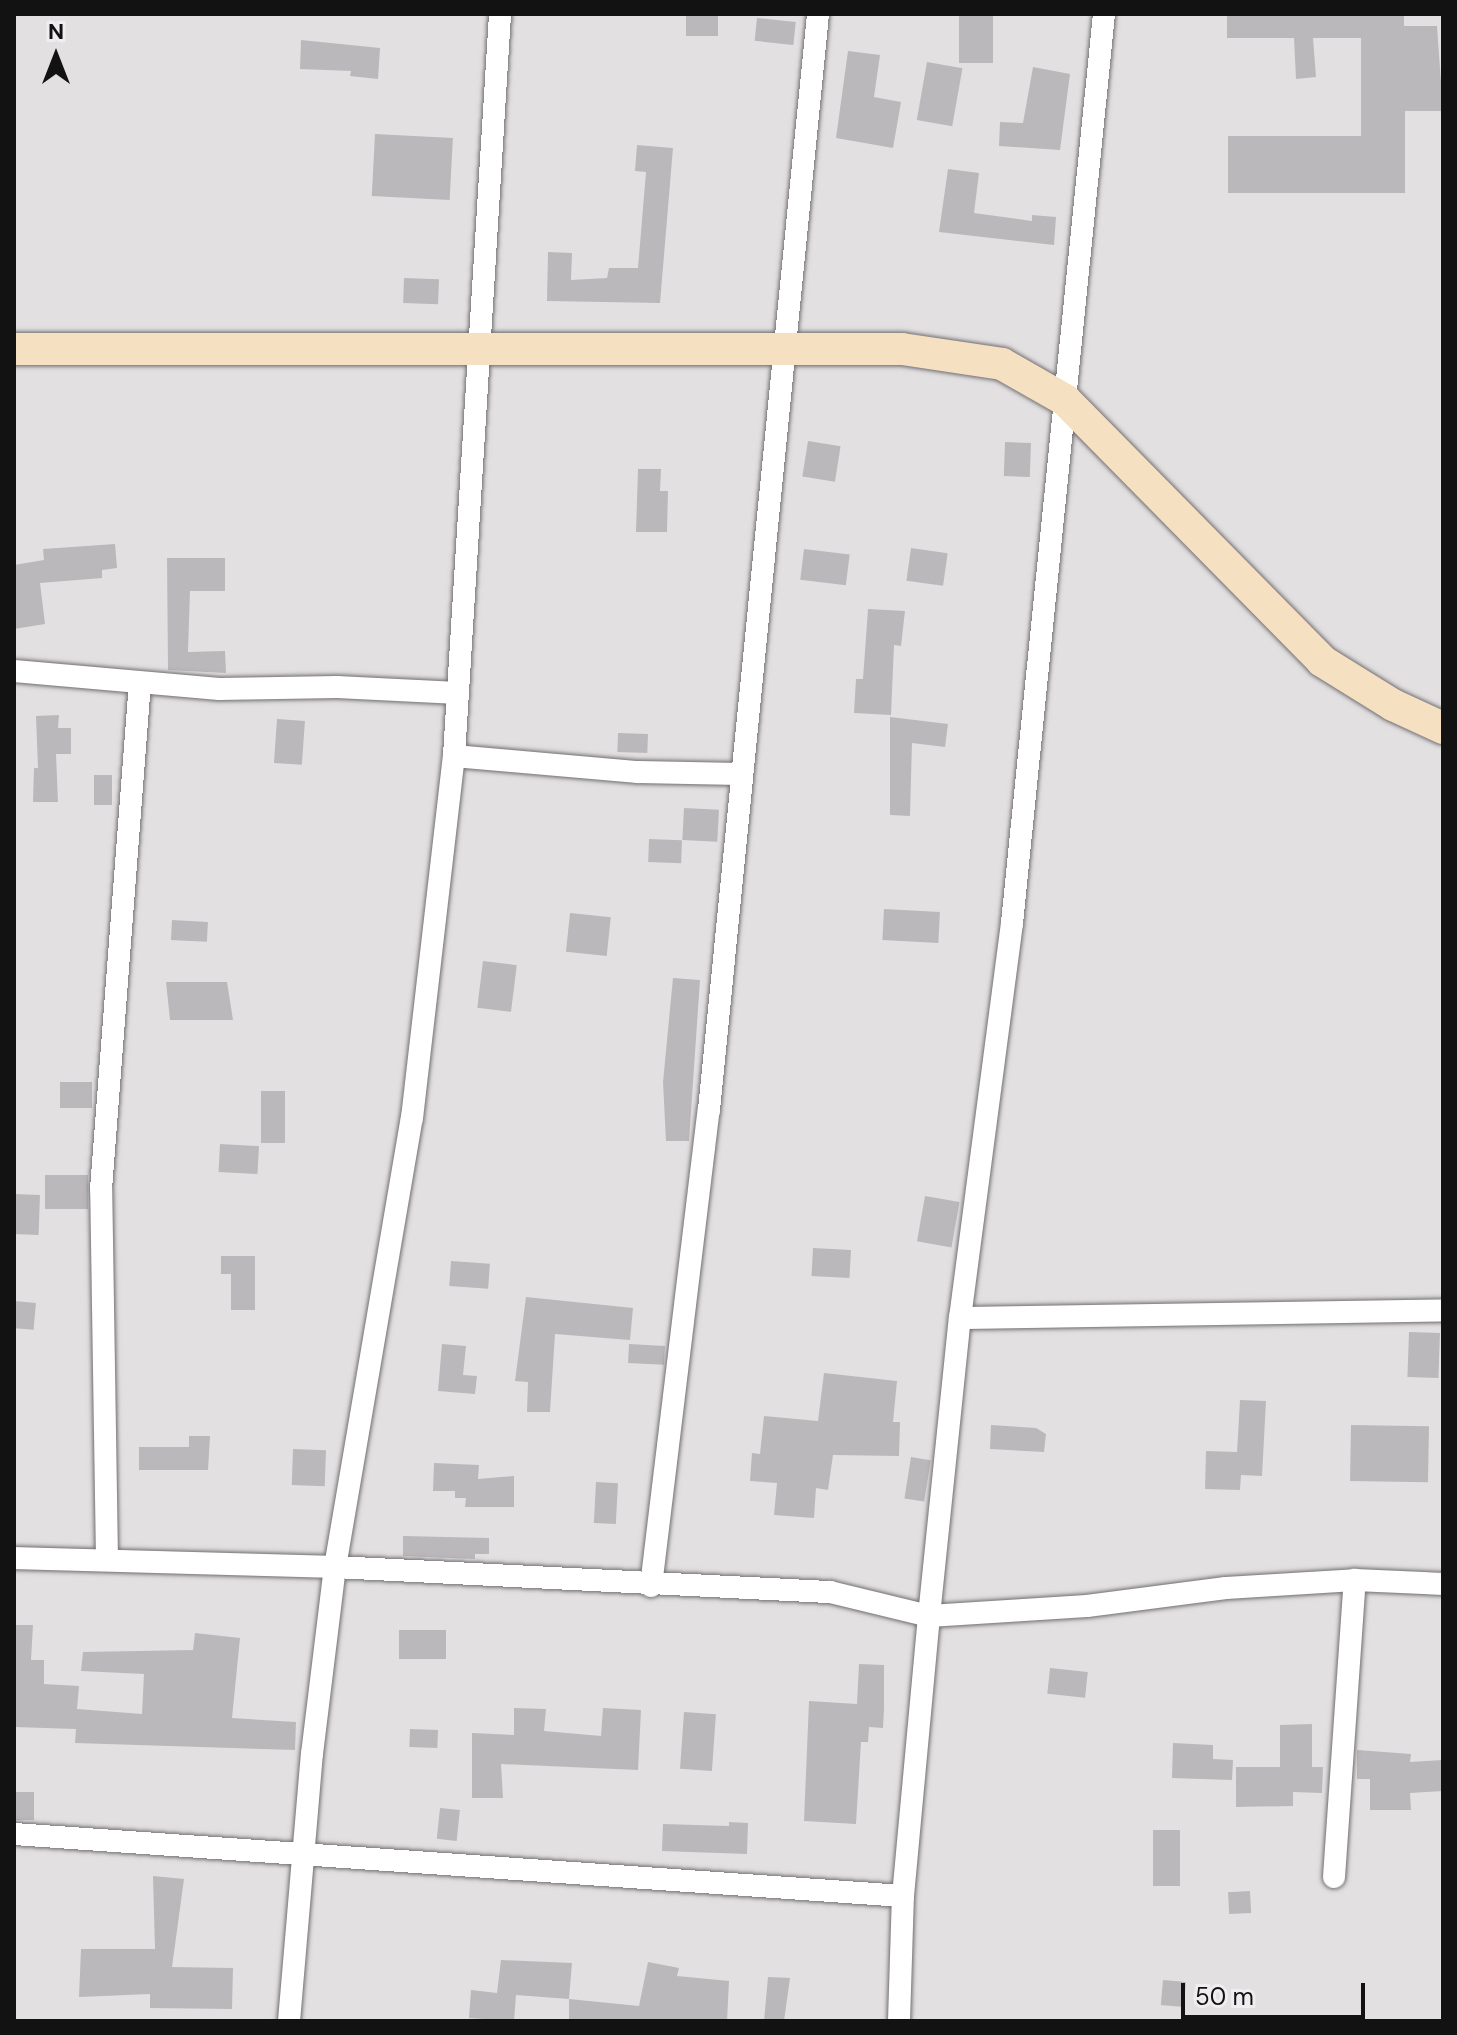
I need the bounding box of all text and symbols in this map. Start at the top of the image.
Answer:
north arrow [16,16,96,96]
text: N [48,17,64,46]
scale bar [1185,1967,1369,2017]
text: 50 m [1195,1981,1254,2012]

